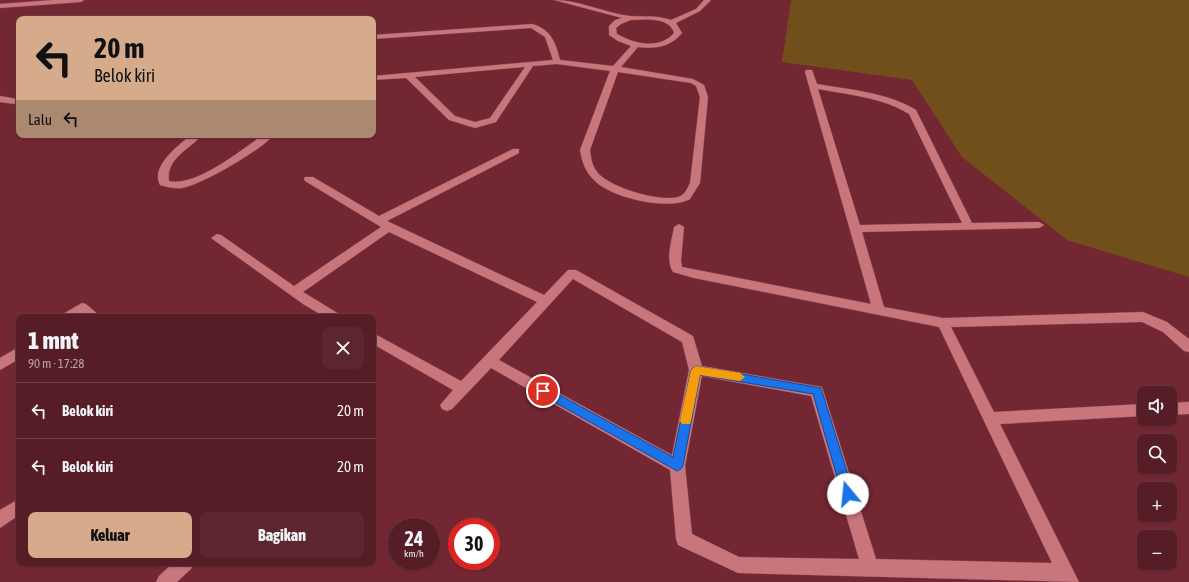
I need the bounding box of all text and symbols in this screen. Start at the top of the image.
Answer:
icon: left [28,32,80,84]
text: 20 m [94,32,144,64]
text: Belok kiri [94,65,155,86]
icon: left [60,108,82,130]
text: Lalu [28,111,52,128]
text: 1 mnt [28,327,78,354]
button: close [322,327,364,369]
text: 90 m · 17:28 [28,356,84,371]
pin [526,374,560,408]
icon: arrive [532,380,554,402]
map controls [1137,386,1177,570]
button: sound [1137,386,1177,426]
icon: left [28,400,50,422]
text: Belok kiri [62,402,113,419]
text: 20 m [337,402,364,419]
button: search [1137,434,1177,474]
icon: left [28,456,50,478]
text: Belok kiri [62,458,113,475]
text: 20 m [337,458,364,475]
position arrow [827,473,869,515]
button: + [1137,482,1177,522]
button: Keluar [28,512,192,558]
button: Bagikan [200,512,364,558]
speed limit sign: 30 [448,518,500,570]
text: 24 [405,527,423,550]
button: − [1137,530,1177,570]
text: km/h [404,548,424,559]

